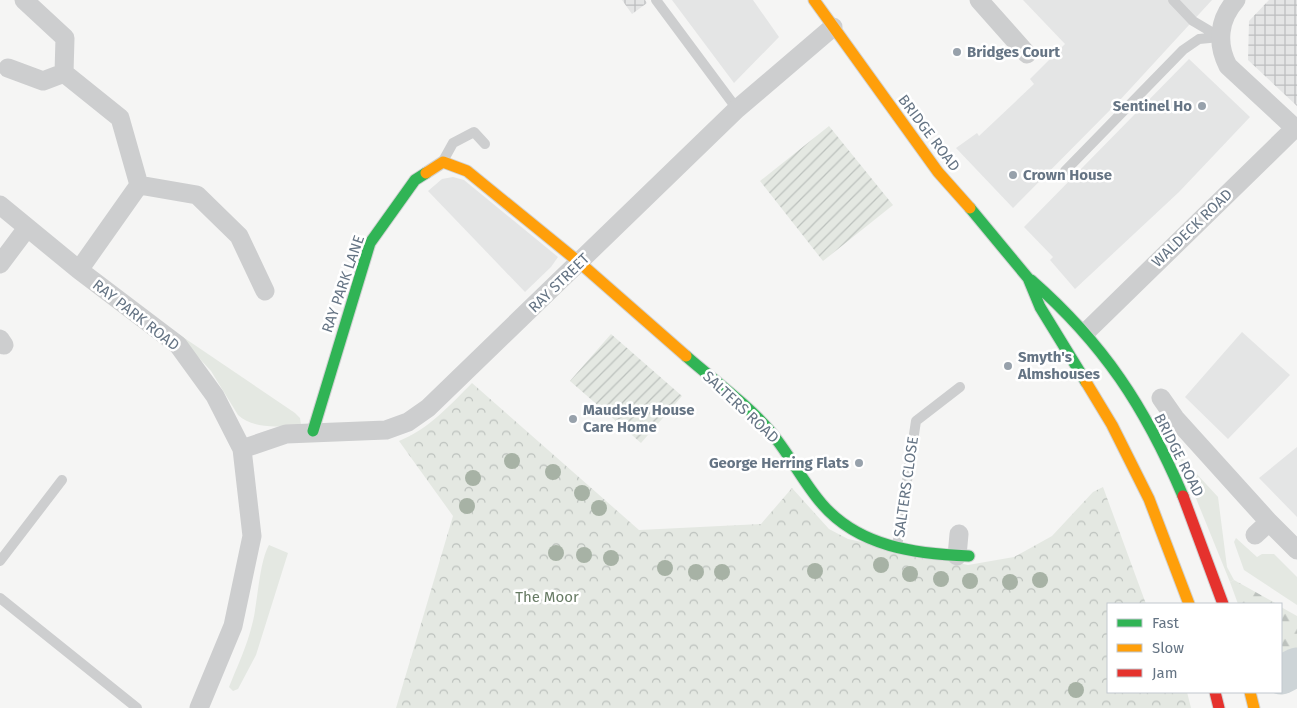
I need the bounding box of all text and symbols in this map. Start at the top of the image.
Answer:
place label: Bridges Court [967,43,1060,61]
marker: Bridges Court [951,46,963,58]
street label: BRIDGE ROAD [894,91,964,175]
place label: Sentinel Ho [1113,97,1192,115]
marker: Sentinel Ho [1196,100,1208,112]
place label: Crown House [1023,166,1112,184]
marker: Crown House [1007,169,1019,181]
street label: WALDECK ROAD [1148,185,1236,271]
street label: RAY PARK LANE [318,233,368,335]
street label: RAY STREET [525,249,593,316]
street label: RAY PARK ROAD [89,276,183,354]
place label: Smyth's Almshouses [1017,348,1100,383]
marker: Smyth's Almshouses [1002,360,1014,372]
street label: SALTERS ROAD [699,367,783,447]
place label: Maudsley House Care Home [583,401,695,436]
street label: BRIDGE ROAD [1150,410,1208,500]
marker: Maudsley House Care Home [567,413,579,425]
street label: SALTERS CLOSE [890,435,922,539]
place label: George Herring Flats [709,454,849,472]
marker: George Herring Flats [853,457,865,469]
park label: The Moor [515,588,579,606]
legend [1107,603,1282,693]
text: Fast [1152,614,1179,632]
text: Slow [1152,639,1184,657]
text: Jam [1152,664,1178,682]

